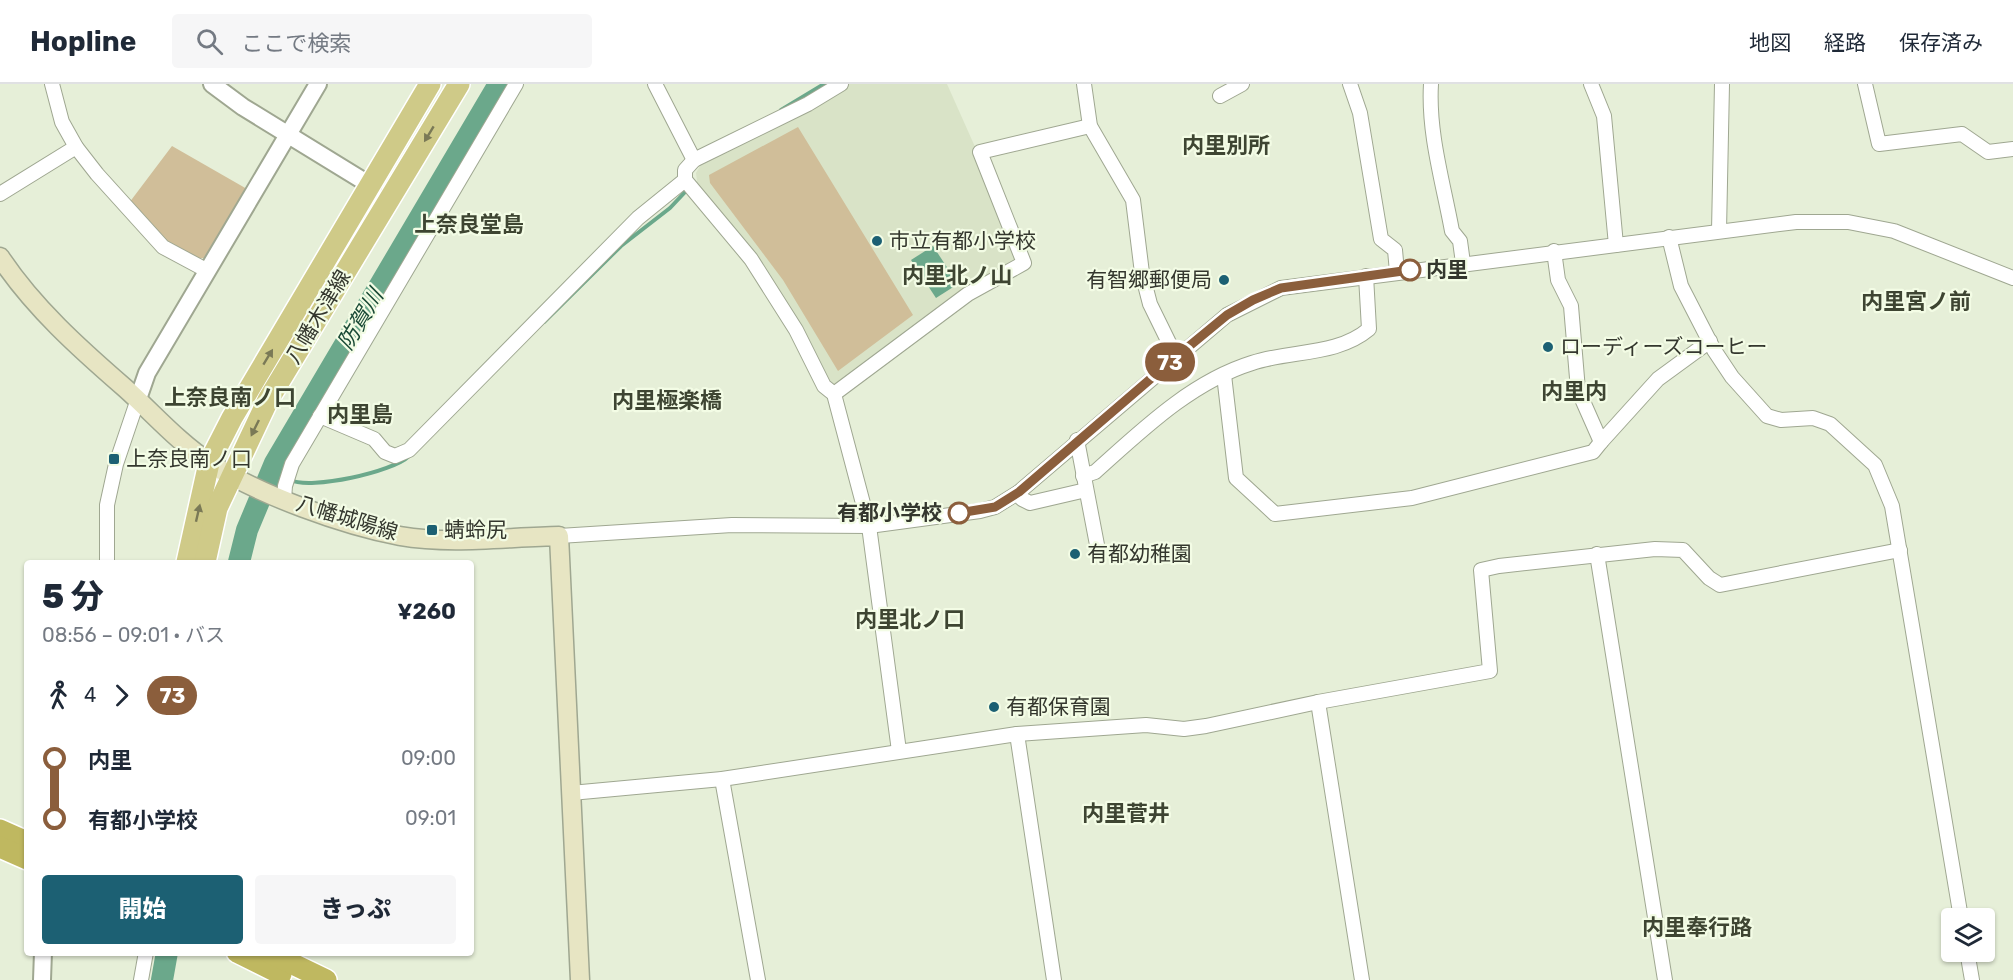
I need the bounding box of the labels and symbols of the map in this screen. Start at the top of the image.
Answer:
one-way arrow [423,126,434,142]
district label: 内里別所 [1182,132,1270,159]
district label: 上奈良堂島 [414,211,524,238]
place label: 市立有都小学校 [889,228,1036,253]
marker: 市立有都小学校 [870,234,884,248]
place label: 内里 [1426,257,1468,282]
marker: 内里 [1399,259,1421,281]
district label: 内里北ノ山 [902,262,1012,289]
street label: 八幡木津線 [280,265,355,368]
place label: 有智郷郵便局 [1086,267,1212,292]
marker: 有智郷郵便局 [1217,273,1231,287]
water label: 防賀川 [332,282,390,355]
district label: 内里宮ノ前 [1861,288,1971,315]
place label: ローディーズコーヒー [1560,334,1767,359]
marker: ローディーズコーヒー [1541,340,1555,354]
line badge: 73 [1143,342,1197,382]
one-way arrow [263,348,273,365]
district label: 内里内 [1541,378,1607,405]
district label: 上奈良南ノ口 [164,384,296,411]
district label: 内里極楽橋 [612,387,722,414]
district label: 内里島 [327,401,393,428]
one-way arrow [250,420,259,437]
place label: 上奈良南ノ口 [126,446,252,471]
marker: 上奈良南ノ口 [107,452,121,466]
street label: 八幡城陽線 [293,490,401,545]
place label: 有都小学校 [837,500,942,525]
marker: 有都小学校 [948,502,970,524]
one-way arrow [193,503,203,522]
place label: 蜻蛉尻 [444,517,507,542]
marker: 蜻蛉尻 [425,523,439,537]
place label: 有都幼稚園 [1087,541,1192,566]
marker: 有都幼稚園 [1068,547,1082,561]
district label: 内里北ノ口 [855,606,965,633]
place label: 有都保育園 [1006,694,1111,719]
marker: 有都保育園 [987,700,1001,714]
district label: 内里菅井 [1082,800,1170,827]
district label: 内里奉行路 [1642,914,1752,941]

